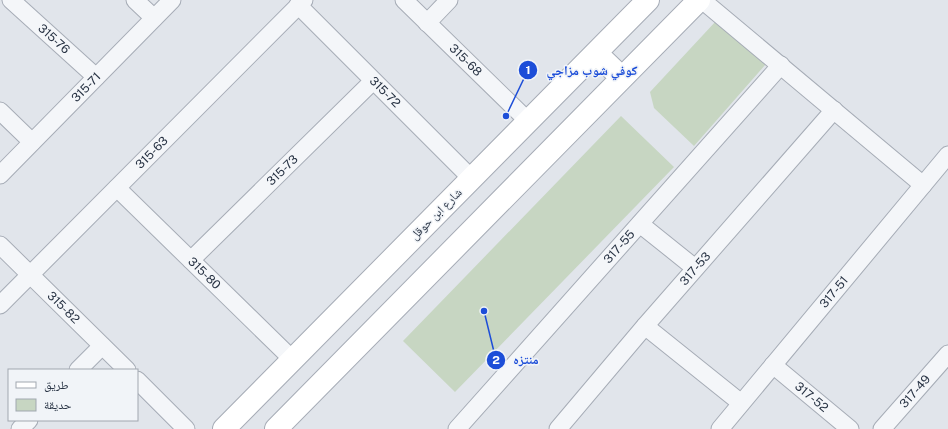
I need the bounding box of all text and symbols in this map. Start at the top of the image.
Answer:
street label: 315-76 [35,21,73,57]
street label: 315-68 [446,41,485,79]
callout: كوفي شوب مزاجي [518,58,645,83]
text: 1 [525,63,531,77]
text: كوفي شوب مزاجي [547,63,638,81]
street label: 315-71 [69,70,104,105]
street label: 315-72 [367,74,403,110]
street label: 315-63 [133,134,171,172]
street label: 315-73 [264,152,301,189]
street label: شارع ابن حوقل [407,185,465,243]
street label: 317-55 [601,227,638,266]
street label: 317-53 [677,249,713,288]
street label: 315-80 [185,254,223,292]
street label: 317-51 [817,274,851,311]
street label: 315-82 [44,289,82,326]
callout: منتزه [486,347,547,372]
text: منتزه [513,352,539,367]
text: 2 [492,353,500,367]
legend [8,369,138,421]
street label: 317-49 [897,372,933,411]
text: طريق [44,378,69,392]
street label: 317-52 [792,379,831,415]
text: حديقة [44,398,72,412]

